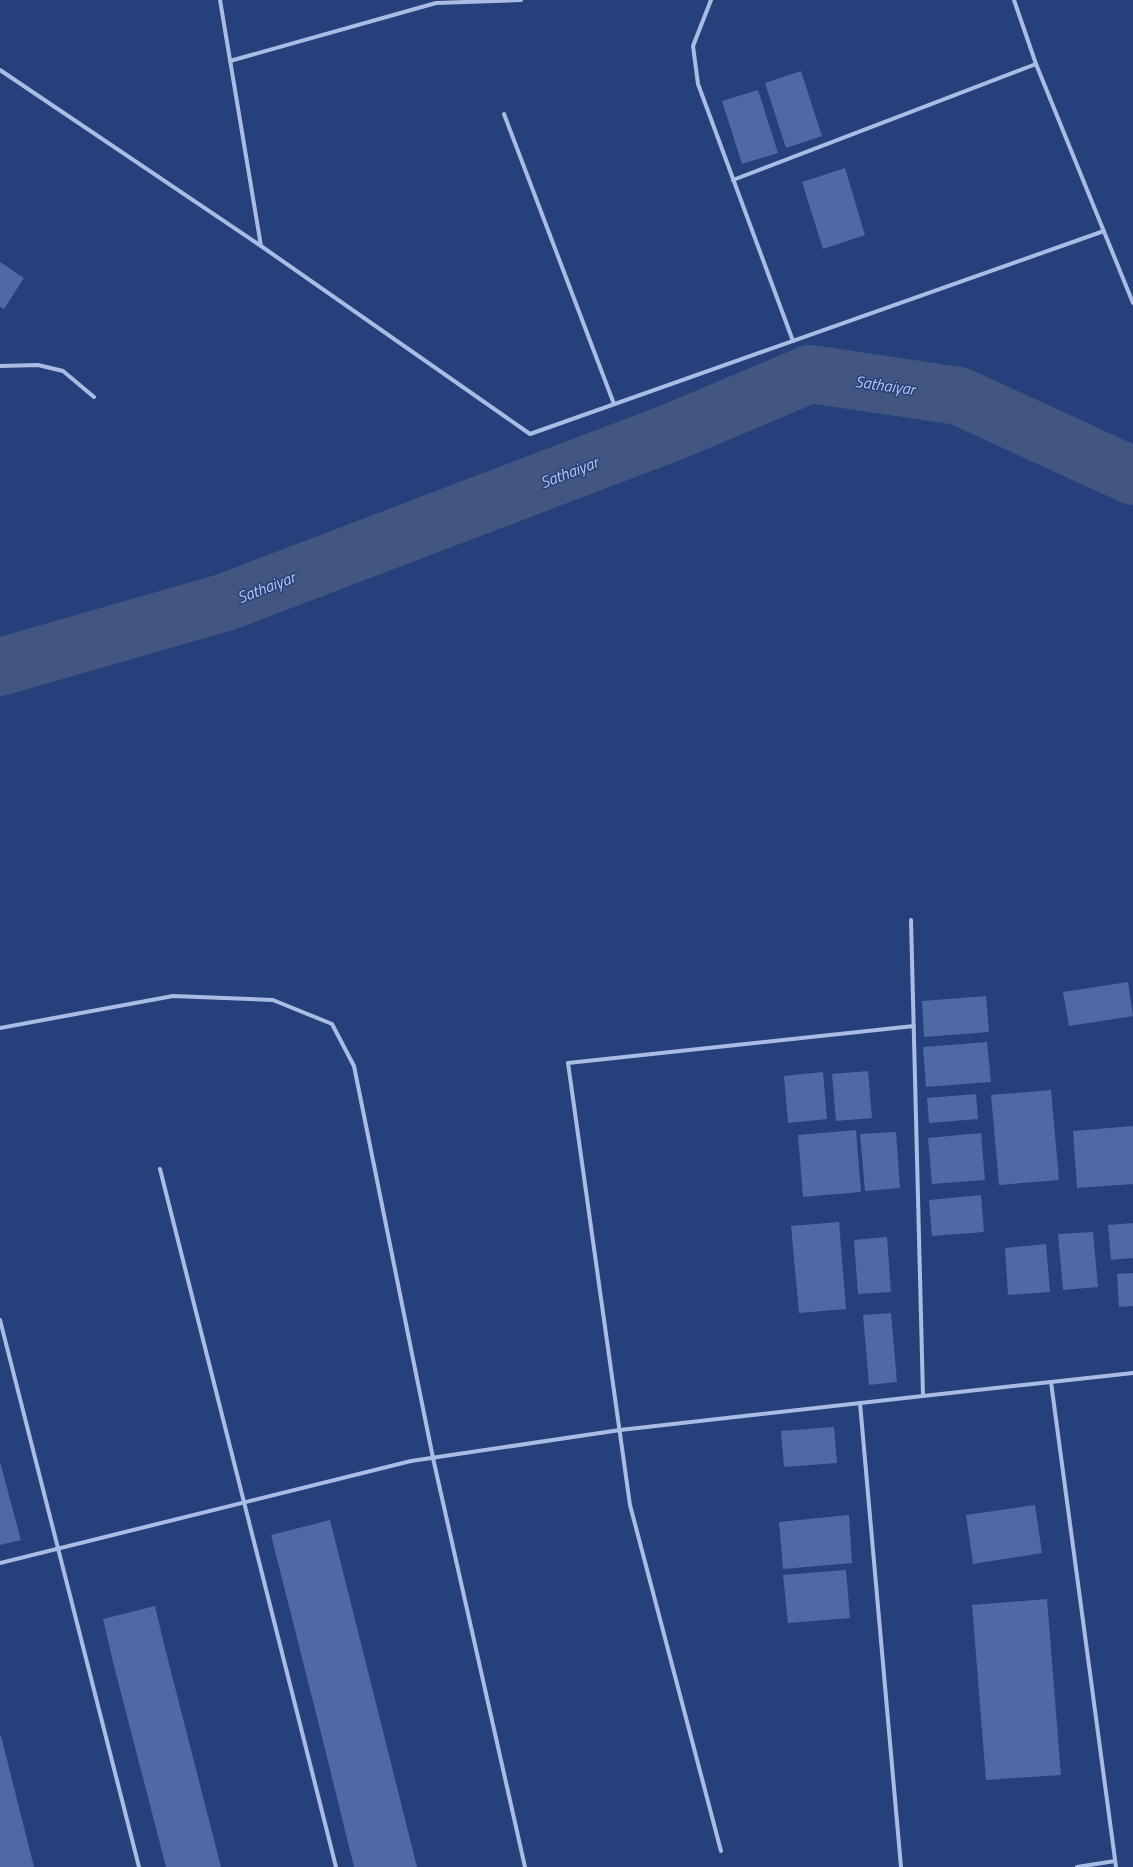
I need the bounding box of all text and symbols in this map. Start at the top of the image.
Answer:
water label: Sathaiyar [853,369,919,401]
water label: Sathaiyar [536,449,603,494]
water label: Sathaiyar [233,564,300,609]

